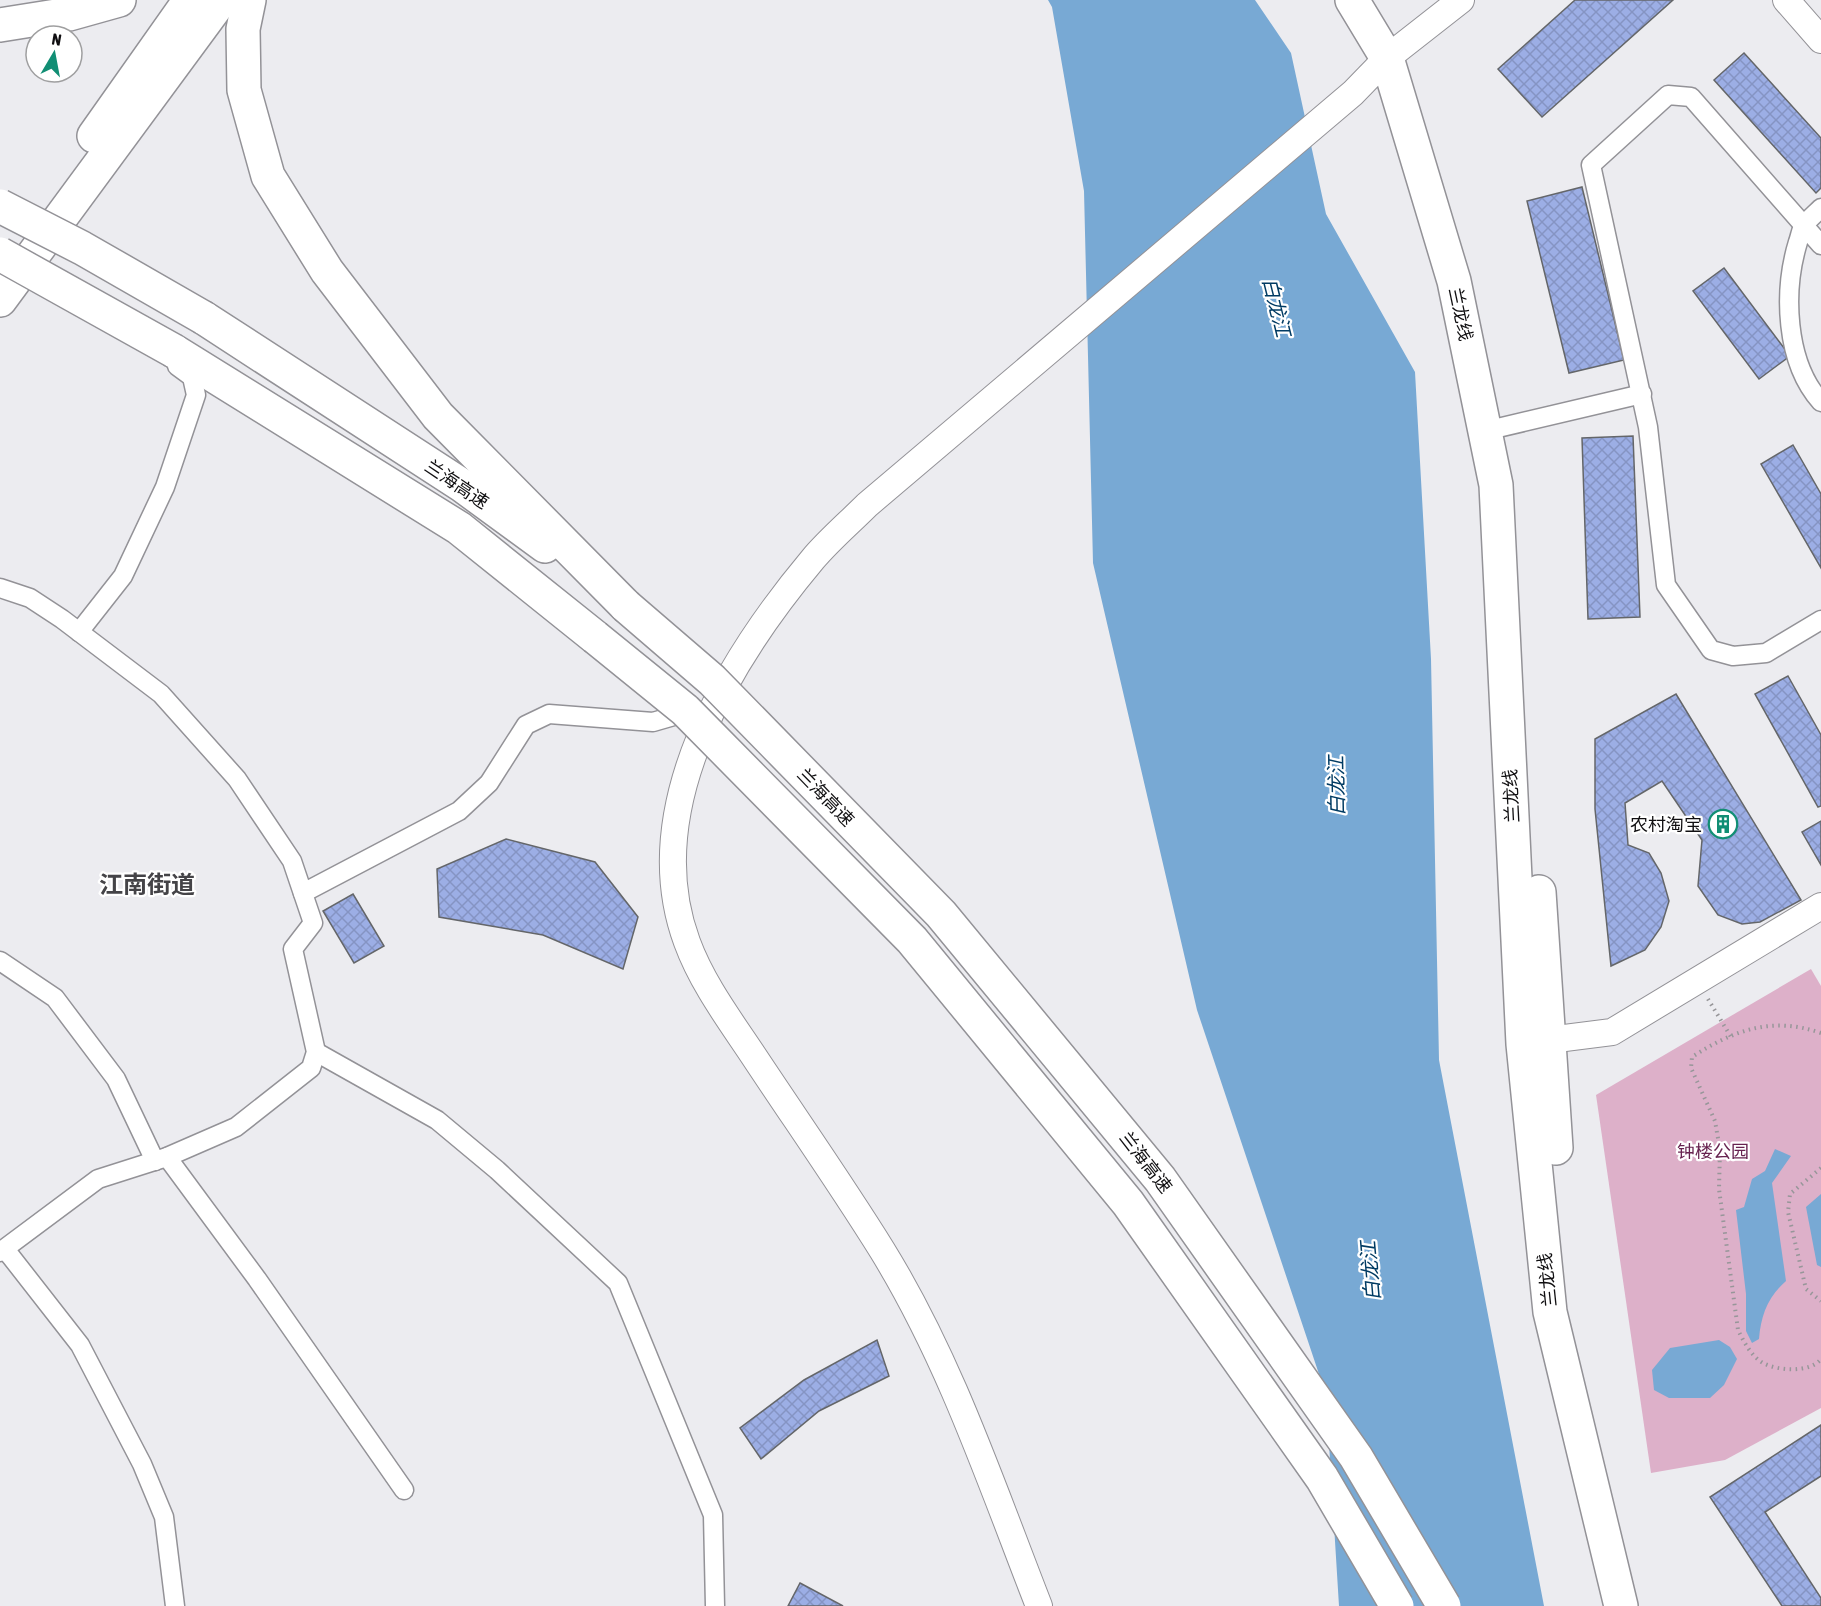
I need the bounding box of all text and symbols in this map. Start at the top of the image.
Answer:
north arrow [24,24,84,84]
text: N [50,30,63,49]
water label: 白龙江 [1259,275,1296,341]
street label: 兰龙线 [1445,285,1477,343]
street label: 兰海高速 [421,455,493,513]
water label: 白龙江 [1324,754,1348,816]
street label: 兰海高速 [793,764,859,830]
street label: 兰龙线 [1499,768,1523,824]
building icon: 农村淘宝 [1707,808,1739,840]
place label: 农村淘宝 [1630,814,1702,835]
district label: 江南街道 [99,871,195,898]
street label: 兰海高速 [1116,1127,1176,1197]
park label: 钟楼公园 [1677,1141,1749,1162]
water label: 白龙江 [1356,1238,1384,1302]
street label: 兰龙线 [1534,1252,1560,1308]

